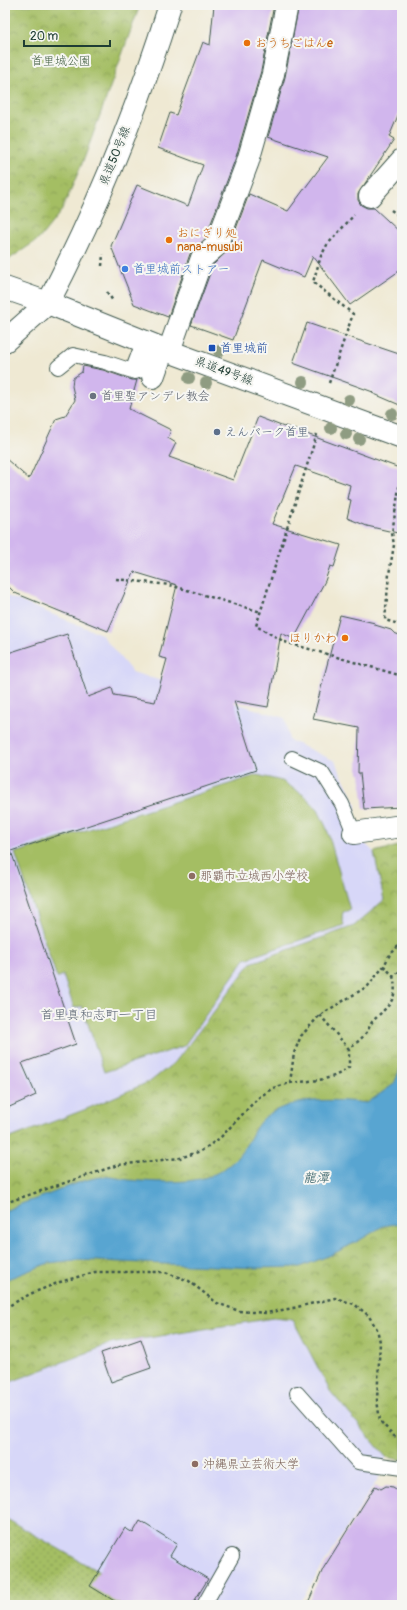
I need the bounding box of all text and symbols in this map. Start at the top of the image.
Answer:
scale bar [24,22,110,48]
text: 20 m [30,29,59,44]
place label: おうちごはんe [255,36,333,51]
marker: おうちごはんe [242,38,252,48]
park label: 首里城公園 [31,54,91,69]
street label: 県道50号線 [96,124,134,188]
place label: おにぎり処 nana-musubi [177,226,242,255]
marker: おにぎり処 nana-musubi [164,235,174,245]
place label: 首里城前ストアー [133,262,229,277]
marker: 首里城前ストアー [120,264,130,274]
place label: 首里城前 [220,341,268,356]
marker: 首里城前 [207,343,217,353]
street label: 県道49号線 [193,353,255,389]
place label: 首里聖アンデレ教会 [101,389,210,404]
marker: 首里聖アンデレ教会 [88,391,98,401]
place label: えんパーク首里 [225,425,309,440]
marker: えんパーク首里 [212,427,222,437]
place label: ほりかわ [289,631,337,646]
marker: ほりかわ [340,633,350,643]
place label: 那覇市立城西小学校 [200,869,308,884]
marker: 那覇市立城西小学校 [187,871,197,881]
district label: 首里真和志町一丁目 [40,1007,158,1023]
water label: 龍潭 [303,1170,330,1186]
place label: 沖縄県立芸術大学 [203,1457,299,1472]
marker: 沖縄県立芸術大学 [190,1459,200,1469]

